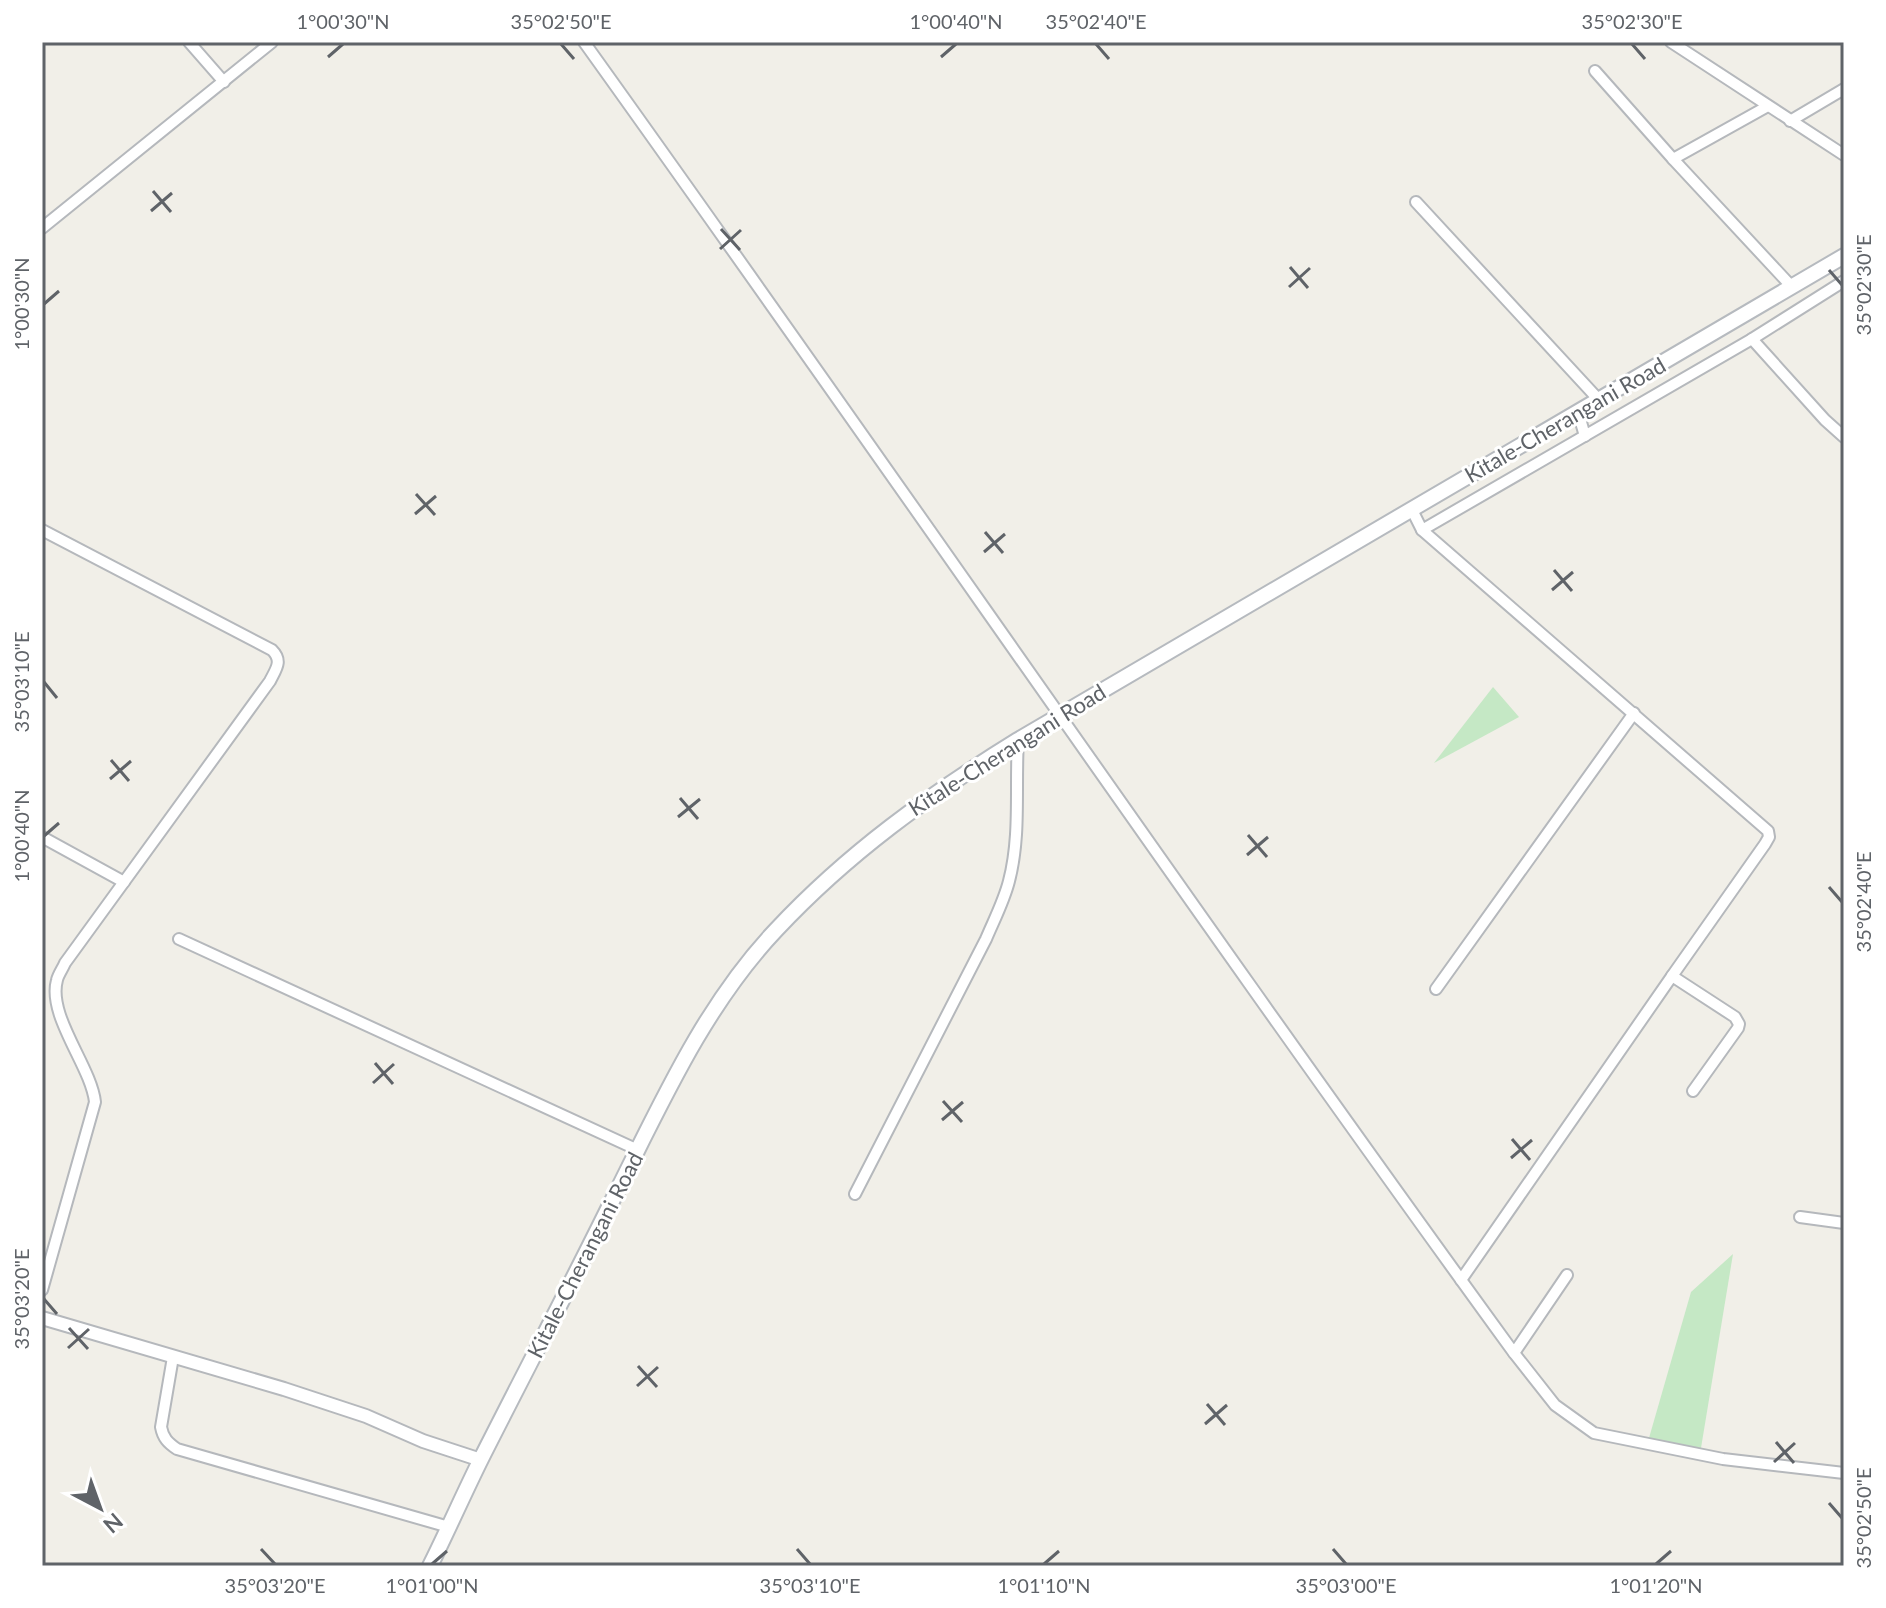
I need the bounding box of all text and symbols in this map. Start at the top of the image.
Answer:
text: 1°00'30"N [296,9,390,33]
text: 35°02'50"E [511,9,611,33]
text: 1°00'40"N [909,9,1003,33]
text: 35°02'40"E [1046,9,1146,33]
text: 35°02'30"E [1582,9,1682,33]
text: 35°02'30"E [1851,235,1875,335]
text: 1°00'30"N [9,257,33,351]
street label: Kitale-Cherangani Road [1459,351,1670,488]
text: 35°03'10"E [9,632,33,732]
street label: Kitale-Cherangani Road [903,678,1110,821]
text: 1°00'40"N [9,789,33,883]
text: 35°02'40"E [1851,852,1875,952]
street label: Kitale-Cherangani Road [521,1147,648,1362]
text: 35°03'20"E [9,1249,33,1349]
north arrow [60,1468,140,1548]
text: 35°02'50"E [1851,1468,1875,1568]
text: N [98,1508,129,1539]
text: 35°03'20"E [225,1573,325,1597]
text: 1°01'00"N [385,1573,479,1597]
text: 35°03'10"E [760,1573,860,1597]
text: 1°01'10"N [997,1573,1091,1597]
text: 35°03'00"E [1296,1573,1396,1597]
text: 1°01'20"N [1609,1573,1703,1597]

